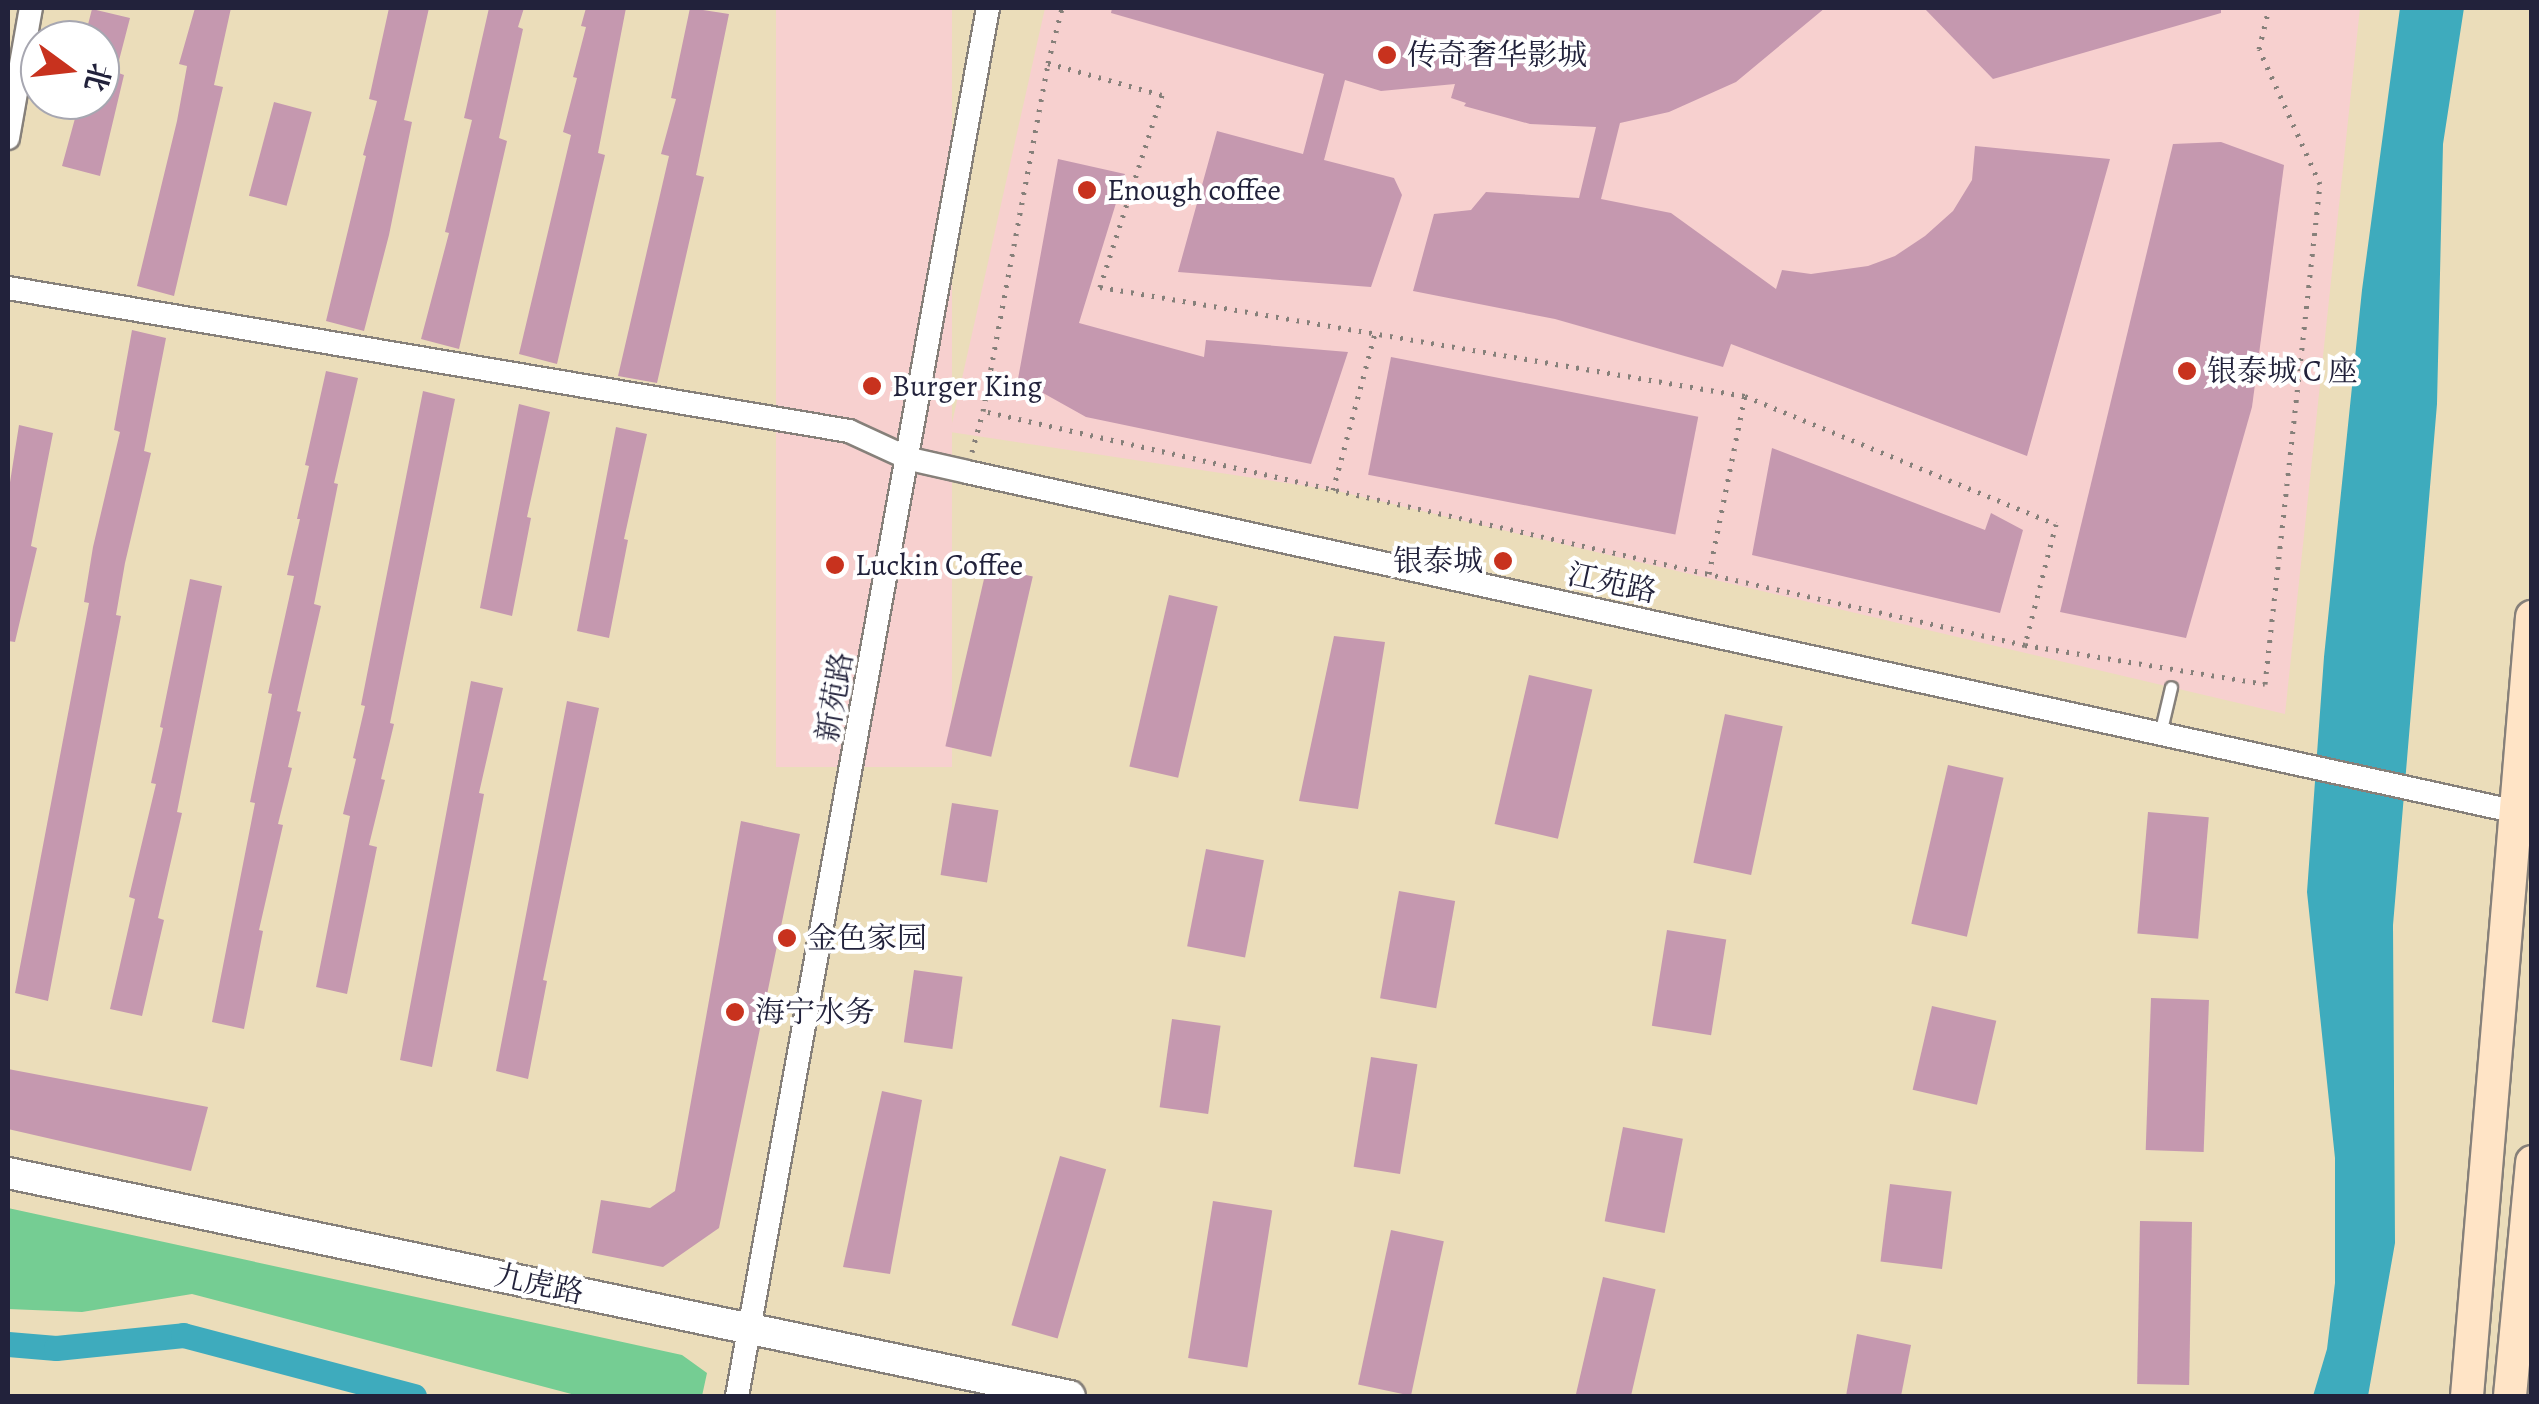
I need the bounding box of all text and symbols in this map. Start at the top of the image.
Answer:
north arrow [20,20,120,120]
place label: 传奇奢华影城 [1407,37,1587,73]
marker: 传奇奢华影城 [1376,44,1398,66]
text: 北 [75,59,119,96]
place label: Enough coffee [1107,172,1281,208]
marker: Enough coffee [1076,179,1098,201]
place label: 银泰城 C 座 [2207,353,2358,389]
marker: 银泰城 C 座 [2176,360,2198,382]
place label: Burger King [892,368,1042,404]
marker: Burger King [861,375,883,397]
place label: 银泰城 [1393,543,1483,579]
place label: Luckin Coffee [855,547,1023,583]
marker: 银泰城 [1492,550,1514,572]
marker: Luckin Coffee [824,554,846,576]
street label: 江苑路 [1564,556,1660,610]
street label: 新苑路 [809,650,861,744]
place label: 金色家园 [807,920,927,956]
marker: 金色家园 [776,927,798,949]
place label: 海宁水务 [755,994,875,1030]
marker: 海宁水务 [724,1001,746,1023]
street label: 九虎路 [491,1257,587,1311]

